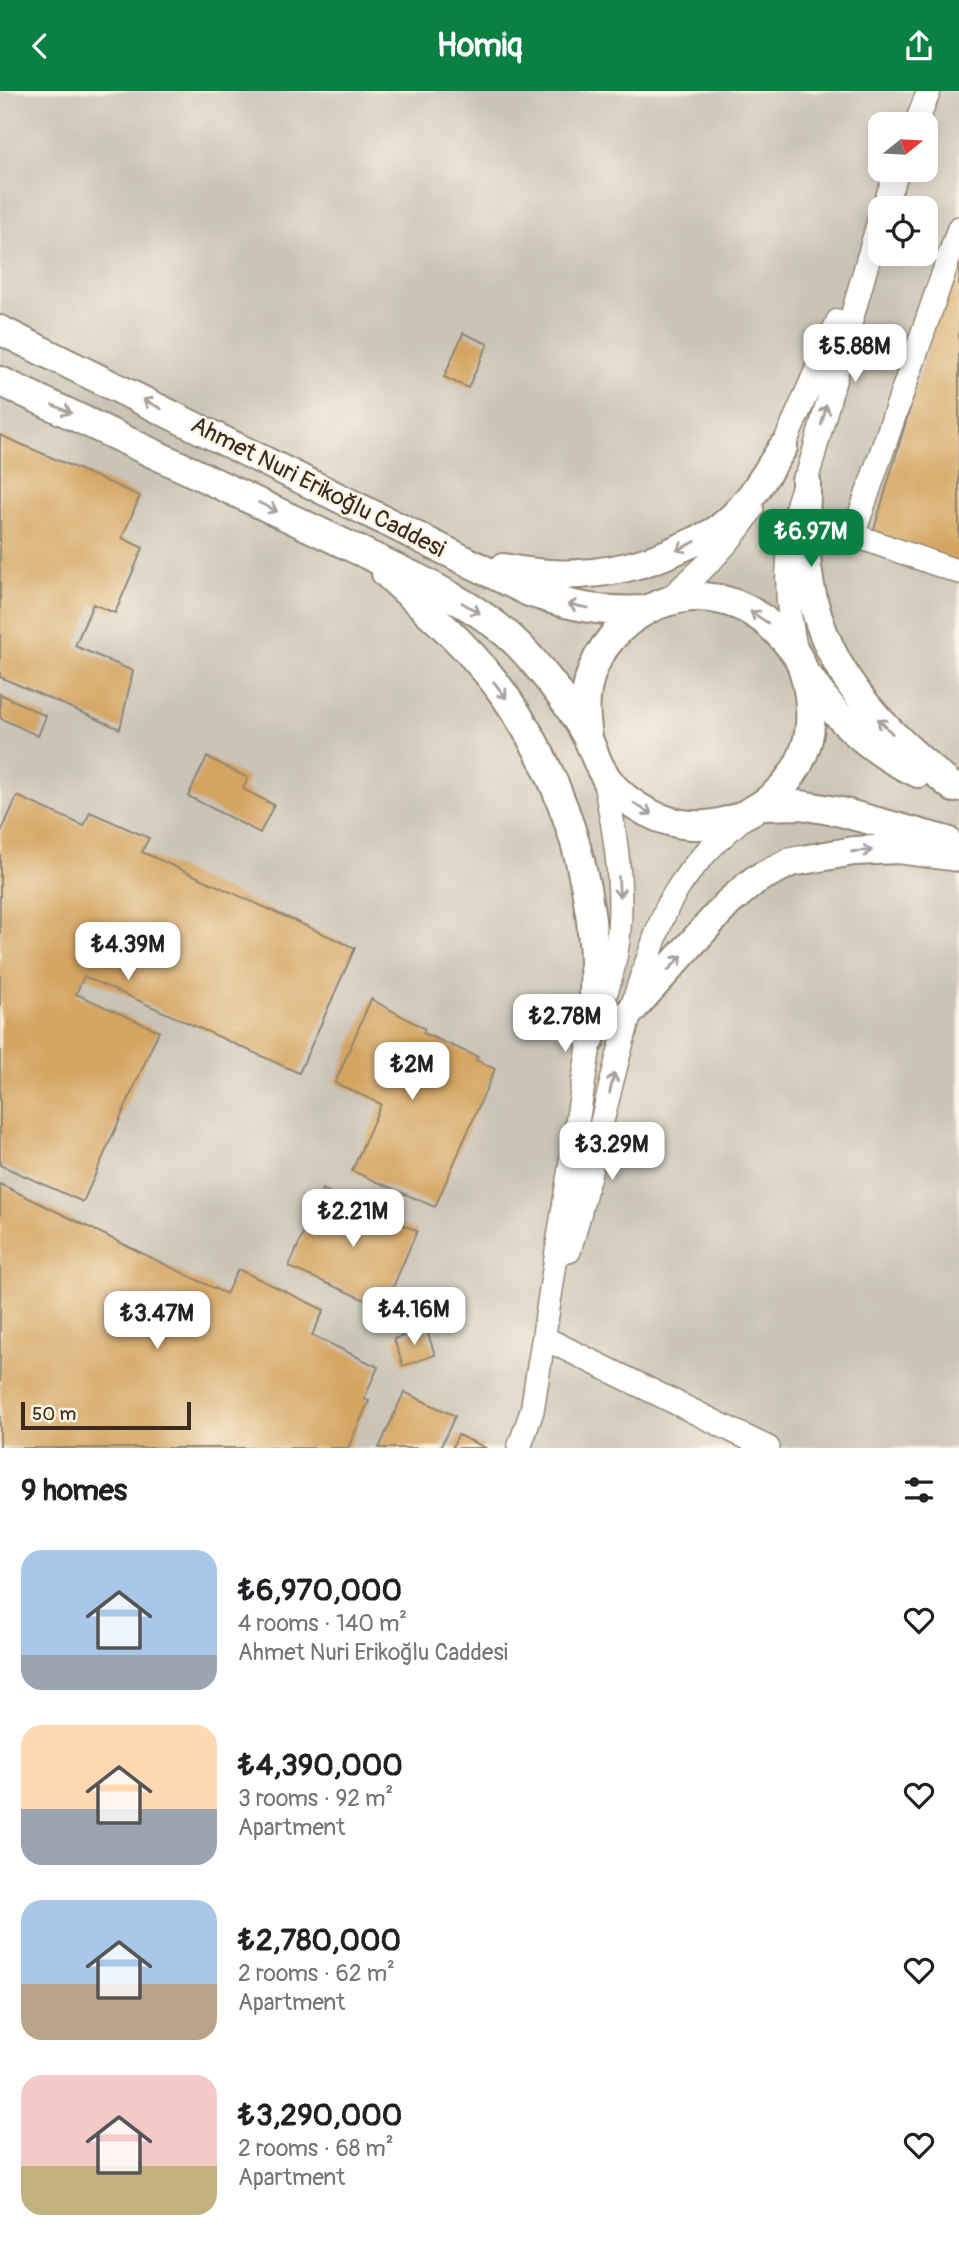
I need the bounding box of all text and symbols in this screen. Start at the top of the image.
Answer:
text: Homiq [437,26,522,66]
icon: back [21,27,59,65]
icon: share [900,27,938,65]
north arrow [868,112,938,182]
map controls [868,112,938,266]
button: locate [868,196,938,266]
pin: ₺5.88M [798,324,912,384]
text: ₺5.88M [819,332,891,361]
one-way arrow [142,397,162,411]
one-way arrow [51,403,72,416]
one-way arrow [818,404,831,427]
street label: Ahmet Nuri Erikoğlu Caddesi [186,410,450,564]
one-way arrow [257,501,278,514]
pin: ₺6.97M [754,510,868,569]
text: ₺6.97M [775,517,847,546]
one-way arrow [676,540,697,553]
one-way arrow [567,599,590,613]
one-way arrow [461,601,481,615]
one-way arrow [750,609,769,624]
one-way arrow [492,681,507,699]
one-way arrow [877,718,894,735]
one-way arrow [633,802,653,816]
one-way arrow [850,844,873,857]
one-way arrow [612,875,625,898]
pin: ₺4.39M [71,923,185,982]
text: ₺4.39M [91,930,165,959]
one-way arrow [667,955,684,972]
pin: ₺2.78M [508,995,622,1054]
text: ₺2.78M [529,1002,601,1031]
pin: ₺2M [378,1042,446,1102]
text: ₺2M [390,1050,434,1079]
one-way arrow [606,1072,620,1095]
pin: ₺3.29M [555,1123,669,1182]
text: ₺3.29M [576,1130,648,1159]
pin: ₺2.21M [296,1189,410,1249]
text: ₺2.21M [318,1197,388,1226]
pin: ₺4.16M [357,1287,471,1347]
pin: ₺3.47M [100,1291,214,1351]
text: ₺4.16M [378,1295,450,1324]
text: ₺3.47M [120,1299,194,1328]
scale bar [21,1399,191,1431]
text: 50 m [32,1402,76,1426]
icon: filters [900,1471,938,1509]
text: 9 homes [21,1472,127,1509]
text: ₺6,970,000 [238,1572,402,1609]
icon: home [77,1578,161,1662]
icon: heart [900,1601,938,1639]
text: 4 rooms · 140 m² [238,1609,407,1638]
text: Ahmet Nuri Erikoğlu Caddesi [238,1638,508,1667]
text: ₺4,390,000 [238,1747,403,1784]
icon: home [77,1753,161,1837]
icon: heart [900,1776,938,1814]
text: 3 rooms · 92 m² [238,1784,393,1813]
text: Apartment [238,1813,345,1842]
text: ₺2,780,000 [238,1922,401,1959]
icon: home [77,1928,161,2012]
icon: heart [900,1951,938,1989]
text: 2 rooms · 62 m² [238,1959,395,1988]
text: Apartment [238,1988,345,2017]
text: ₺3,290,000 [238,2097,402,2134]
icon: home [77,2103,161,2187]
icon: heart [900,2126,938,2164]
text: 2 rooms · 68 m² [238,2134,394,2163]
text: Apartment [238,2163,345,2192]

